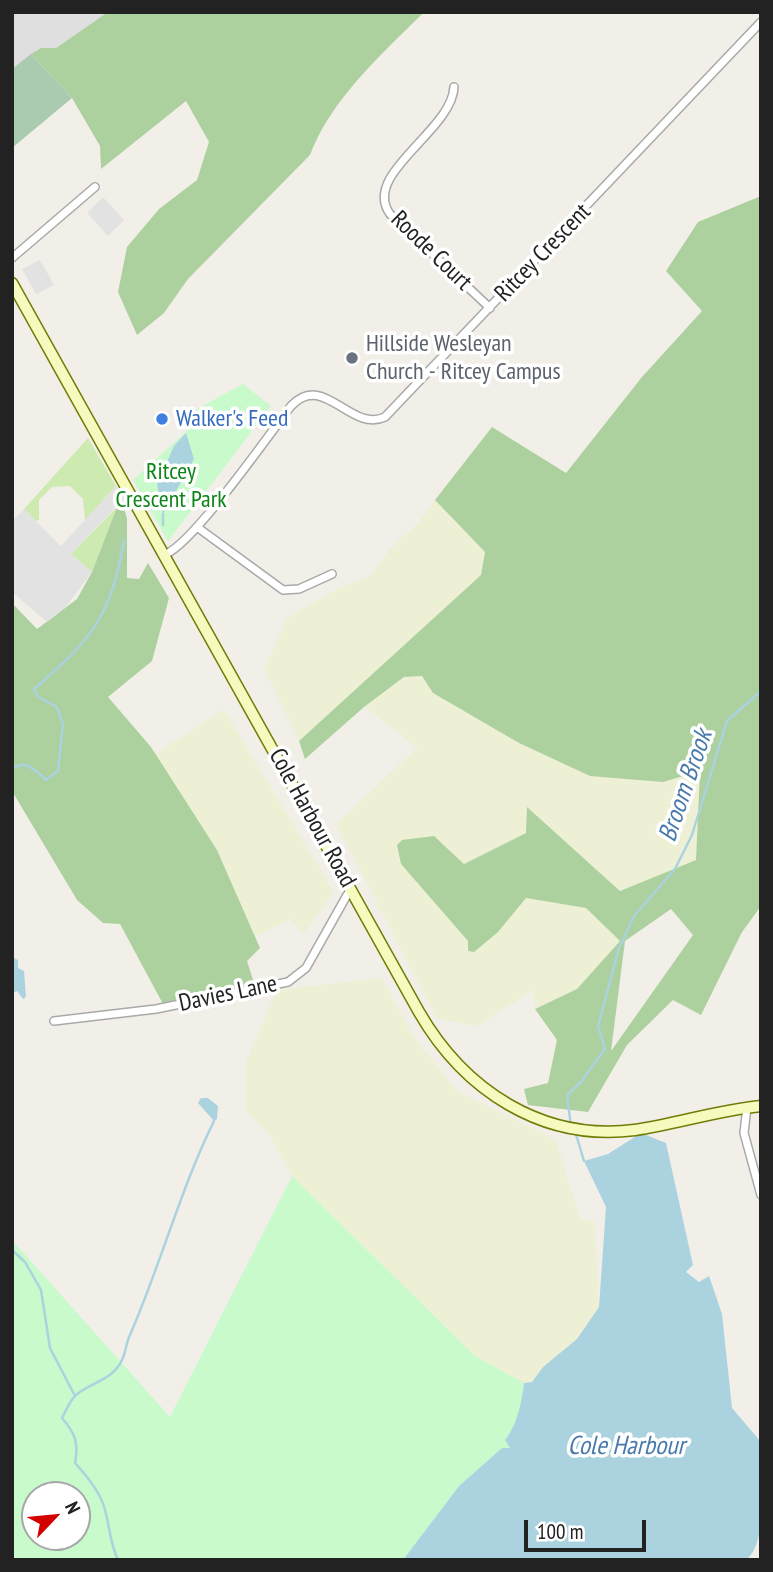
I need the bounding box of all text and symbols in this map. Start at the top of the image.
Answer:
street label: Ritcey Crescent [489,198,597,308]
street label: Roode Court [384,205,478,297]
place label: Hillside Wesleyan Church - Ritcey Campus [366,330,561,386]
marker: Hillside Wesleyan Church - Ritcey Campus [344,350,360,366]
place label: Walker's Feed [176,405,288,433]
marker: Walker's Feed [154,411,170,427]
park label: Ritcey Crescent Park [115,458,227,514]
water label: Broom Brook [652,726,720,846]
street label: Cole Harbour Road [262,744,362,892]
street label: Davies Lane [176,970,280,1018]
water label: Cole Harbour [567,1431,685,1463]
north arrow [21,1481,91,1551]
text: N [60,1498,86,1518]
scale bar [528,1506,650,1550]
text: 100 m [537,1518,583,1545]

